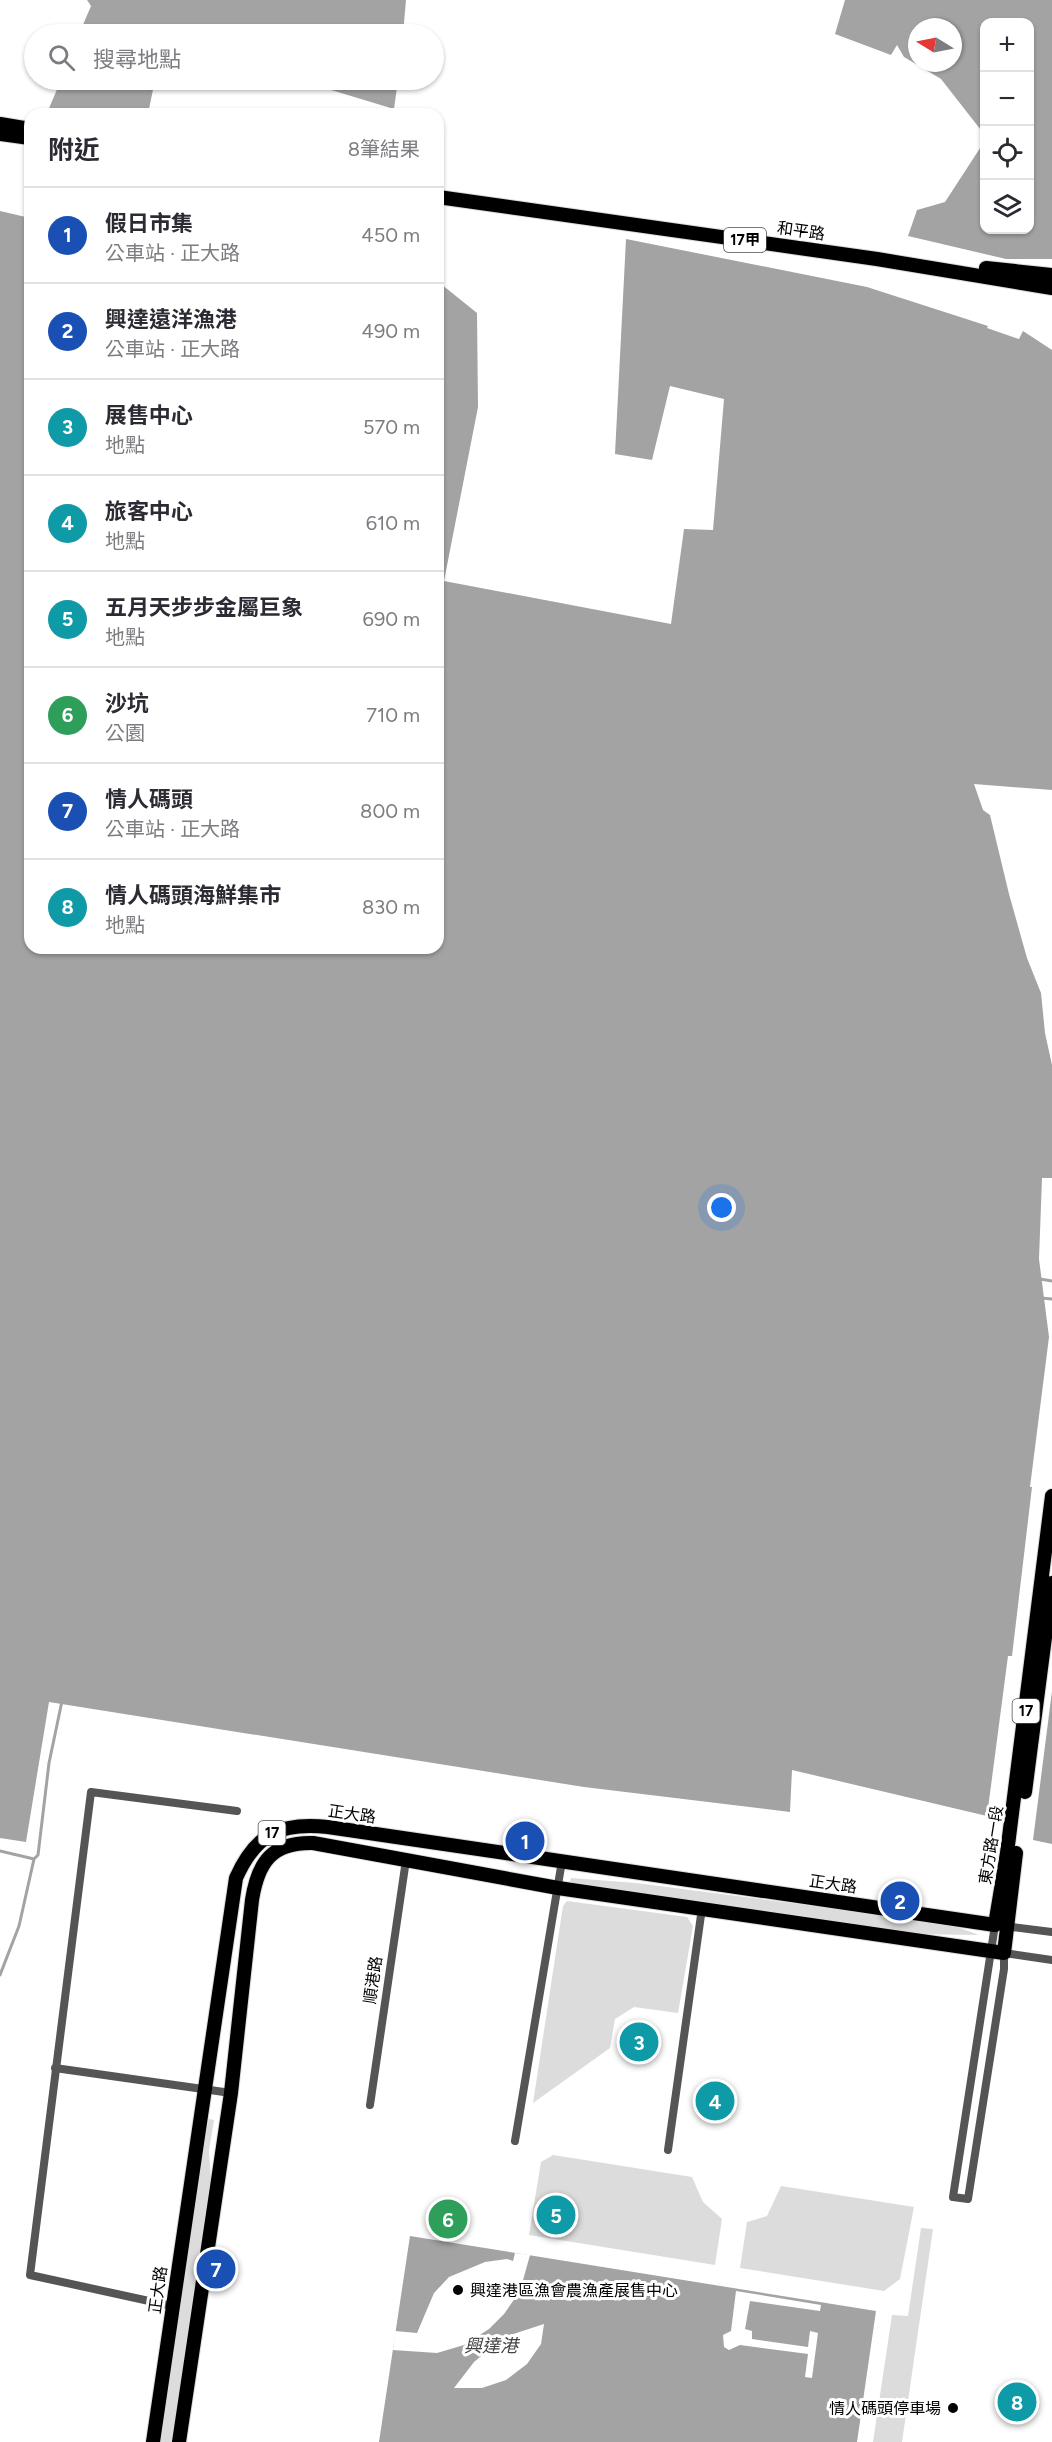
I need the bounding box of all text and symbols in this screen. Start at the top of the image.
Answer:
north arrow [908,18,962,72]
map controls [980,18,1034,234]
button: + [980,18,1034,72]
search box [24,24,444,90]
icon: search [45,41,78,74]
text: 搜尋地點 [93,46,181,73]
button: − [980,72,1034,126]
button: locate [980,126,1034,180]
text: 附近 [48,134,100,166]
text: 8筆結果 [348,137,420,161]
button: layers [980,180,1034,234]
text: 假日市集 [105,210,193,237]
street label: 和平路 [776,218,826,244]
text: 1 [63,223,72,247]
text: 450 m [361,223,420,247]
road number: 17甲 [724,228,766,252]
text: 公車站 · 正大路 [105,241,240,265]
text: 興達遠洋漁港 [105,306,237,333]
text: 2 [62,319,73,343]
text: 490 m [361,319,420,343]
text: 公車站 · 正大路 [105,337,240,361]
text: 展售中心 [105,402,193,429]
text: 3 [62,415,73,439]
text: 570 m [363,415,420,439]
text: 地點 [105,433,145,457]
text: 旅客中心 [105,498,193,525]
text: 4 [61,511,74,535]
text: 610 m [366,511,420,535]
text: 地點 [105,529,145,553]
text: 五月天步步金屬巨象 [105,594,303,621]
text: 5 [62,607,73,631]
text: 690 m [363,607,420,631]
text: 地點 [105,625,145,649]
text: 沙坑 [105,690,149,717]
text: 6 [62,703,73,727]
text: 710 m [366,703,420,727]
text: 公園 [105,721,145,745]
text: 情人碼頭 [105,786,193,813]
text: 7 [62,799,73,823]
text: 800 m [360,799,420,823]
text: 公車站 · 正大路 [105,817,240,841]
text: 情人碼頭海鮮集市 [105,882,281,909]
text: 8 [61,895,74,919]
text: 830 m [362,895,420,919]
text: 地點 [105,913,145,937]
your location [707,1193,736,1222]
road number: 17 [1012,1699,1040,1723]
street label: 正大路 [327,1801,377,1827]
street label: 東方路一段 [975,1804,1007,1886]
pin: 1 [506,1818,544,1864]
road number: 17 [258,1821,286,1845]
street label: 正大路 [808,1871,858,1897]
pin: 2 [880,1878,920,1924]
street label: 順港路 [360,1955,386,2005]
pin: 3 [620,2020,658,2064]
pin: 4 [696,2078,734,2124]
pin: 5 [536,2192,576,2238]
pin: 6 [428,2196,468,2242]
pin: 7 [196,2246,236,2292]
street label: 正大路 [145,2265,171,2315]
place label: 興達港區漁會農漁產展售中心 [470,2281,678,2300]
marker: 興達港區漁會農漁產展售中心 [451,2283,465,2297]
water label: 興達港 [464,2335,521,2357]
pin: 8 [998,2380,1036,2424]
place label: 情人碼頭停車場 [829,2399,941,2418]
marker: 情人碼頭停車場 [946,2401,960,2415]

